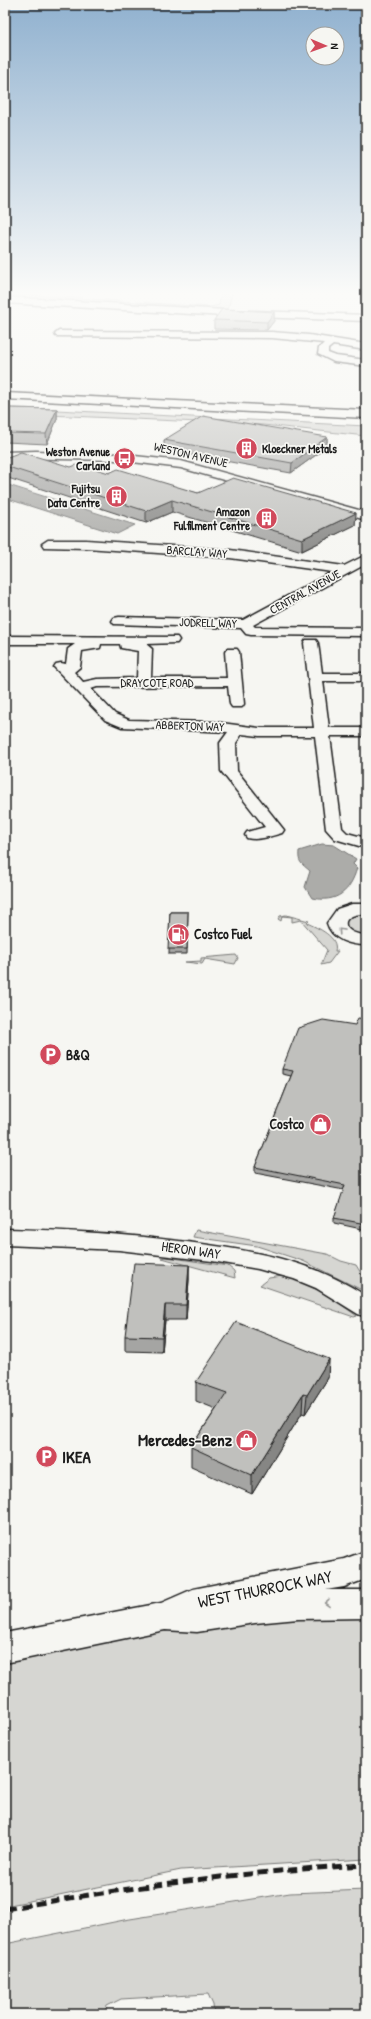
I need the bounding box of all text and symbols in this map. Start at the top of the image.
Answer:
north arrow [305,26,345,66]
text: N [328,43,342,50]
building icon: Kloeckner Metals [233,436,259,462]
street label: WESTON AVENUE [152,438,231,471]
place label: Kloeckner Metals [262,440,337,457]
place label: Weston Avenue Carland [46,443,110,474]
bus stop icon: Weston Avenue Carland [112,446,138,472]
place label: Fujitsu Data Centre [48,480,100,511]
building icon: Fujitsu Data Centre [103,483,129,509]
place label: Amazon Fulfilment Centre [173,503,251,534]
building icon: Amazon Fulfilment Centre [253,506,279,532]
street label: BARCLAY WAY [166,541,229,562]
street label: CENTRAL AVENUE [266,565,344,618]
street label: JODRELL WAY [179,613,238,632]
street label: DRAYCOTE ROAD [121,674,194,691]
street label: ABBERTON WAY [155,716,225,735]
fuel station icon: Costco Fuel [165,921,191,947]
place label: Costco Fuel [194,924,252,943]
one-way arrow [338,928,345,936]
parking icon: B&Q [38,1042,64,1068]
place label: B&Q [66,1045,90,1064]
shop icon: Costco [307,1111,333,1137]
place label: Costco [269,1114,304,1133]
street label: HERON WAY [160,1236,222,1263]
shop icon: Mercedes-Benz [234,1427,260,1453]
place label: Mercedes-Benz [138,1428,233,1451]
parking icon: IKEA [33,1444,59,1470]
place label: IKEA [62,1445,91,1468]
street label: WEST THURROCK WAY [196,1564,334,1613]
one-way arrow [324,1599,330,1608]

